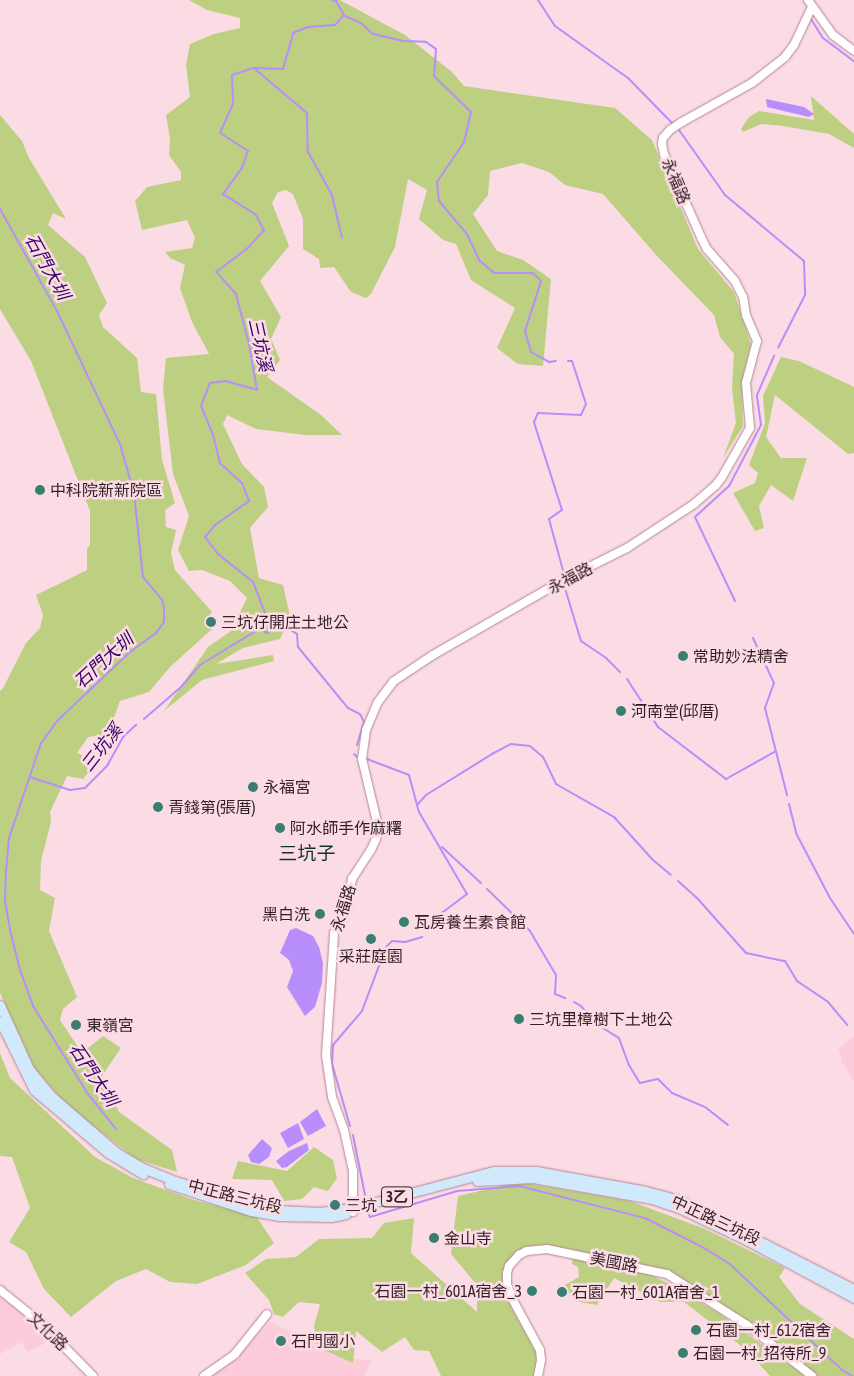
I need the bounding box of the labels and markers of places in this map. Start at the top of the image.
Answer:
place label: 中科院新新院區 [50,480,162,500]
marker: 中科院新新院區 [34,484,46,496]
place label: 三坑仔開庄土地公 [221,612,349,632]
marker: 三坑仔開庄土地公 [205,616,217,628]
place label: 常助妙法精舍 [693,646,789,666]
marker: 常助妙法精舍 [677,650,689,662]
place label: 河南堂(邱厝) [631,701,719,721]
marker: 河南堂(邱厝) [615,705,627,717]
place label: 永福宮 [263,777,311,797]
marker: 永福宮 [247,781,259,793]
place label: 青錢第(張厝) [168,797,256,817]
marker: 青錢第(張厝) [152,801,164,813]
place label: 阿水師手作麻糬 [290,818,402,838]
marker: 阿水師手作麻糬 [274,822,286,834]
place label: 黑白洗 [262,904,310,924]
marker: 黑白洗 [314,908,326,920]
place label: 瓦房養生素食館 [414,912,526,932]
marker: 瓦房養生素食館 [398,916,410,928]
marker: 采莊庭園 [365,933,377,945]
place label: 采莊庭園 [339,946,403,966]
place label: 三坑里樟樹下土地公 [529,1009,673,1029]
marker: 三坑里樟樹下土地公 [513,1013,525,1025]
place label: 東嶺宮 [86,1015,134,1035]
marker: 東嶺宮 [70,1019,82,1031]
place label: 三坑 [345,1195,377,1215]
marker: 三坑 [329,1199,341,1211]
place label: 金山寺 [444,1228,492,1248]
marker: 金山寺 [428,1232,440,1244]
place label: 石園一村_601A宿舍_3 [374,1281,522,1301]
place label: 石園一村_601A宿舍_1 [572,1282,720,1302]
marker: 石園一村_601A宿舍_3 [526,1285,538,1297]
marker: 石園一村_601A宿舍_1 [556,1286,568,1298]
place label: 石園一村_612宿舍 [706,1320,831,1340]
marker: 石園一村_612宿舍 [690,1324,702,1336]
place label: 石門國小 [291,1331,355,1351]
marker: 石門國小 [275,1335,287,1347]
place label: 石園一村_招待所_9 [693,1343,826,1363]
marker: 石園一村_招待所_9 [677,1347,689,1359]

